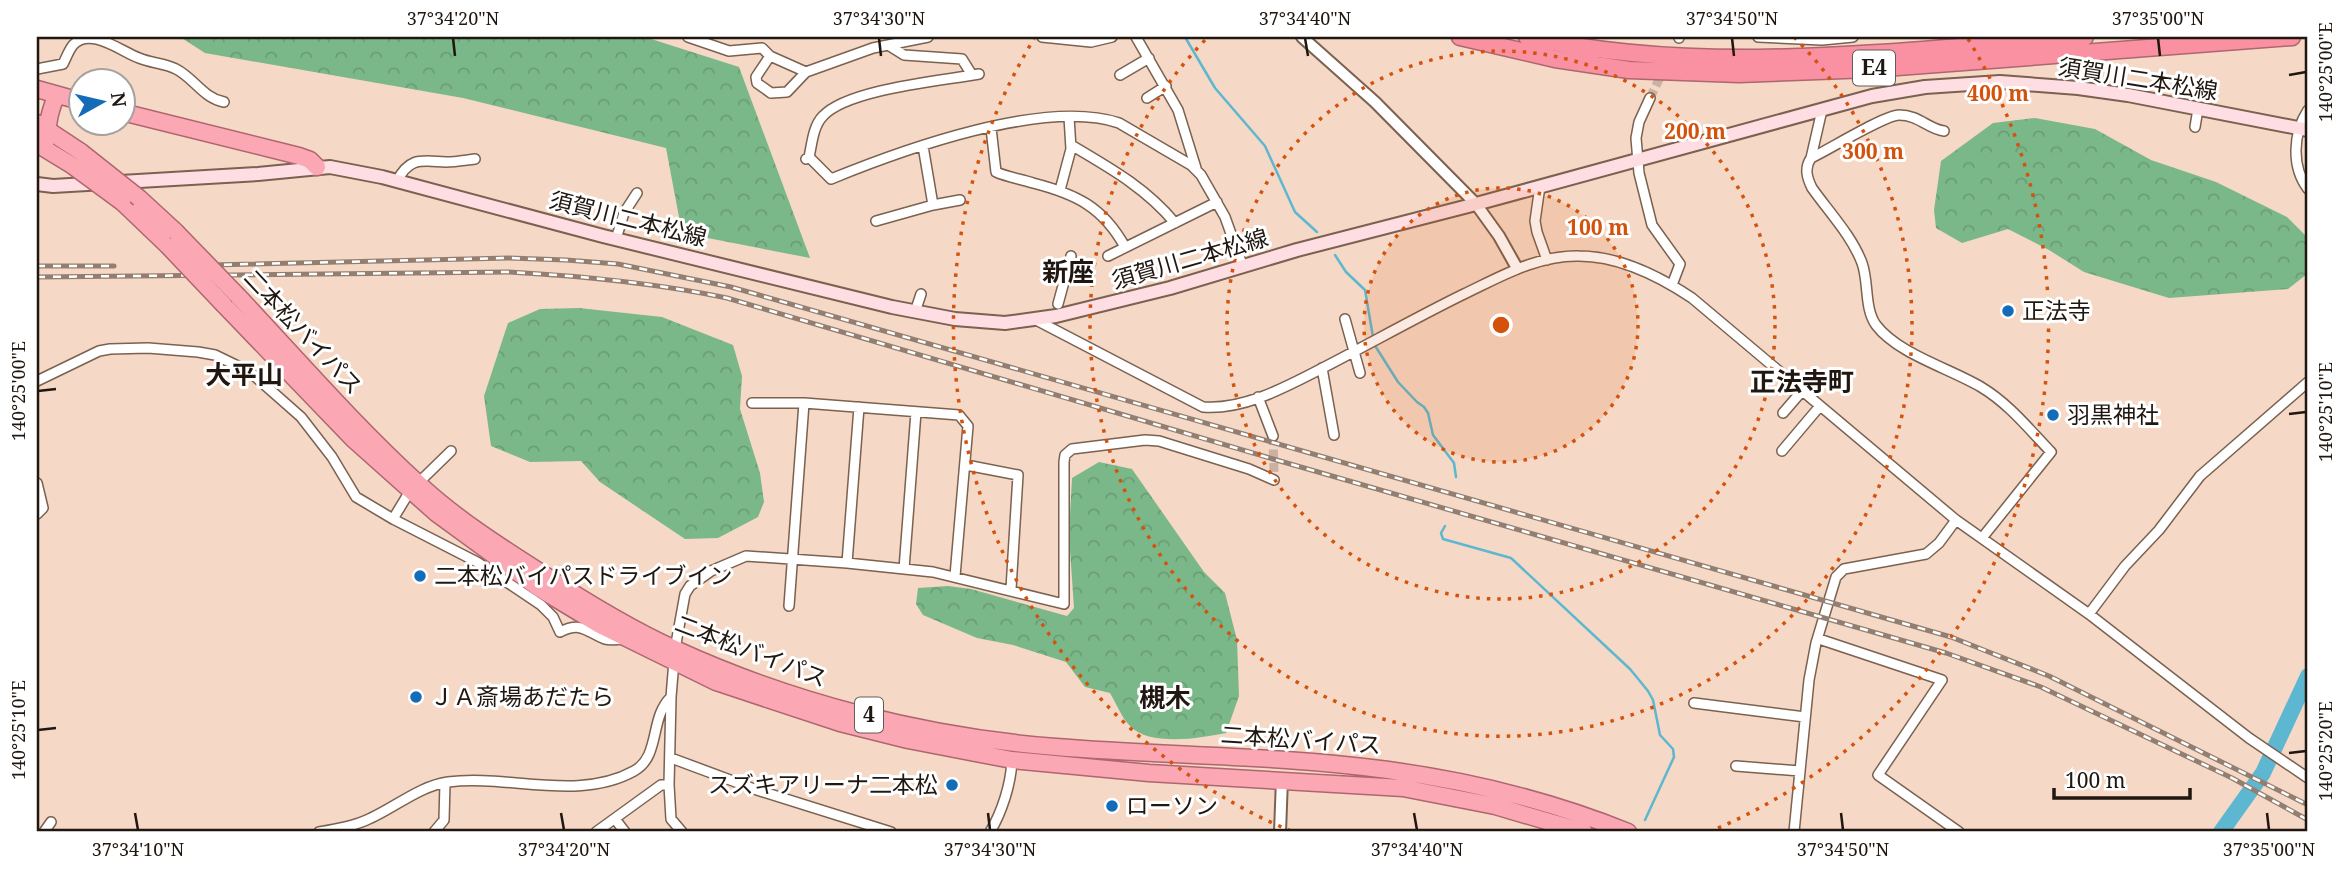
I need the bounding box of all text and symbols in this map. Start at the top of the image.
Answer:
text: 37°34'20"N [407,6,500,30]
text: 37°34'30"N [833,6,926,30]
text: 37°34'40"N [1259,6,1352,30]
text: 37°34'50"N [1686,6,1779,30]
text: 37°35'00"N [2112,6,2205,30]
text: 140°25'00"E [2313,22,2337,122]
road number: E4 [1853,50,1895,86]
street label: 須賀川二本松線 [2056,50,2220,106]
north arrow [66,66,136,136]
text: 400 m [1967,79,2029,107]
text: N [105,90,133,109]
text: 200 m [1664,117,1726,145]
text: 300 m [1842,137,1904,165]
street label: 須賀川二本松線 [546,183,710,253]
text: 100 m [1567,213,1629,241]
street label: 須賀川二本松線 [1108,220,1272,296]
district label: 新座 [1042,253,1094,289]
street label: 二本松バイパス [237,262,370,401]
place label: 正法寺 [2022,294,2091,326]
marker: 正法寺 [2000,303,2016,319]
centre of rings [1489,313,1513,337]
text: 140°25'00"E [6,341,30,441]
district label: 大平山 [205,356,283,392]
text: 140°25'10"E [2313,362,2337,462]
district label: 正法寺町 [1750,363,1854,399]
place label: 羽黒神社 [2067,398,2159,430]
marker: 羽黒神社 [2045,407,2061,423]
place label: 二本松バイパスドライブイン [434,559,733,591]
marker: 二本松バイパスドライブイン [412,568,428,584]
street label: 二本松バイパス [671,606,832,694]
district label: 槻木 [1139,679,1191,715]
text: 140°25'10"E [6,680,30,780]
place label: ＪＡ斎場あだたら [430,680,614,712]
marker: ＪＡ斎場あだたら [408,689,424,705]
road number: 4 [855,698,883,732]
text: 140°25'20"E [2313,701,2337,801]
street label: 二本松バイパス [1220,717,1382,761]
scale bar [2054,757,2191,801]
text: 100 m [2065,766,2126,794]
place label: スズキアリーナ二本松 [708,768,938,800]
marker: スズキアリーナ二本松 [944,777,960,793]
place label: ローソン [1126,789,1218,821]
marker: ローソン [1104,798,1120,814]
text: 37°34'10"N [92,837,185,861]
text: 37°34'20"N [518,837,611,861]
text: 37°34'30"N [944,837,1037,861]
text: 37°34'40"N [1371,837,1464,861]
text: 37°34'50"N [1797,837,1890,861]
text: 37°35'00"N [2223,837,2316,861]

